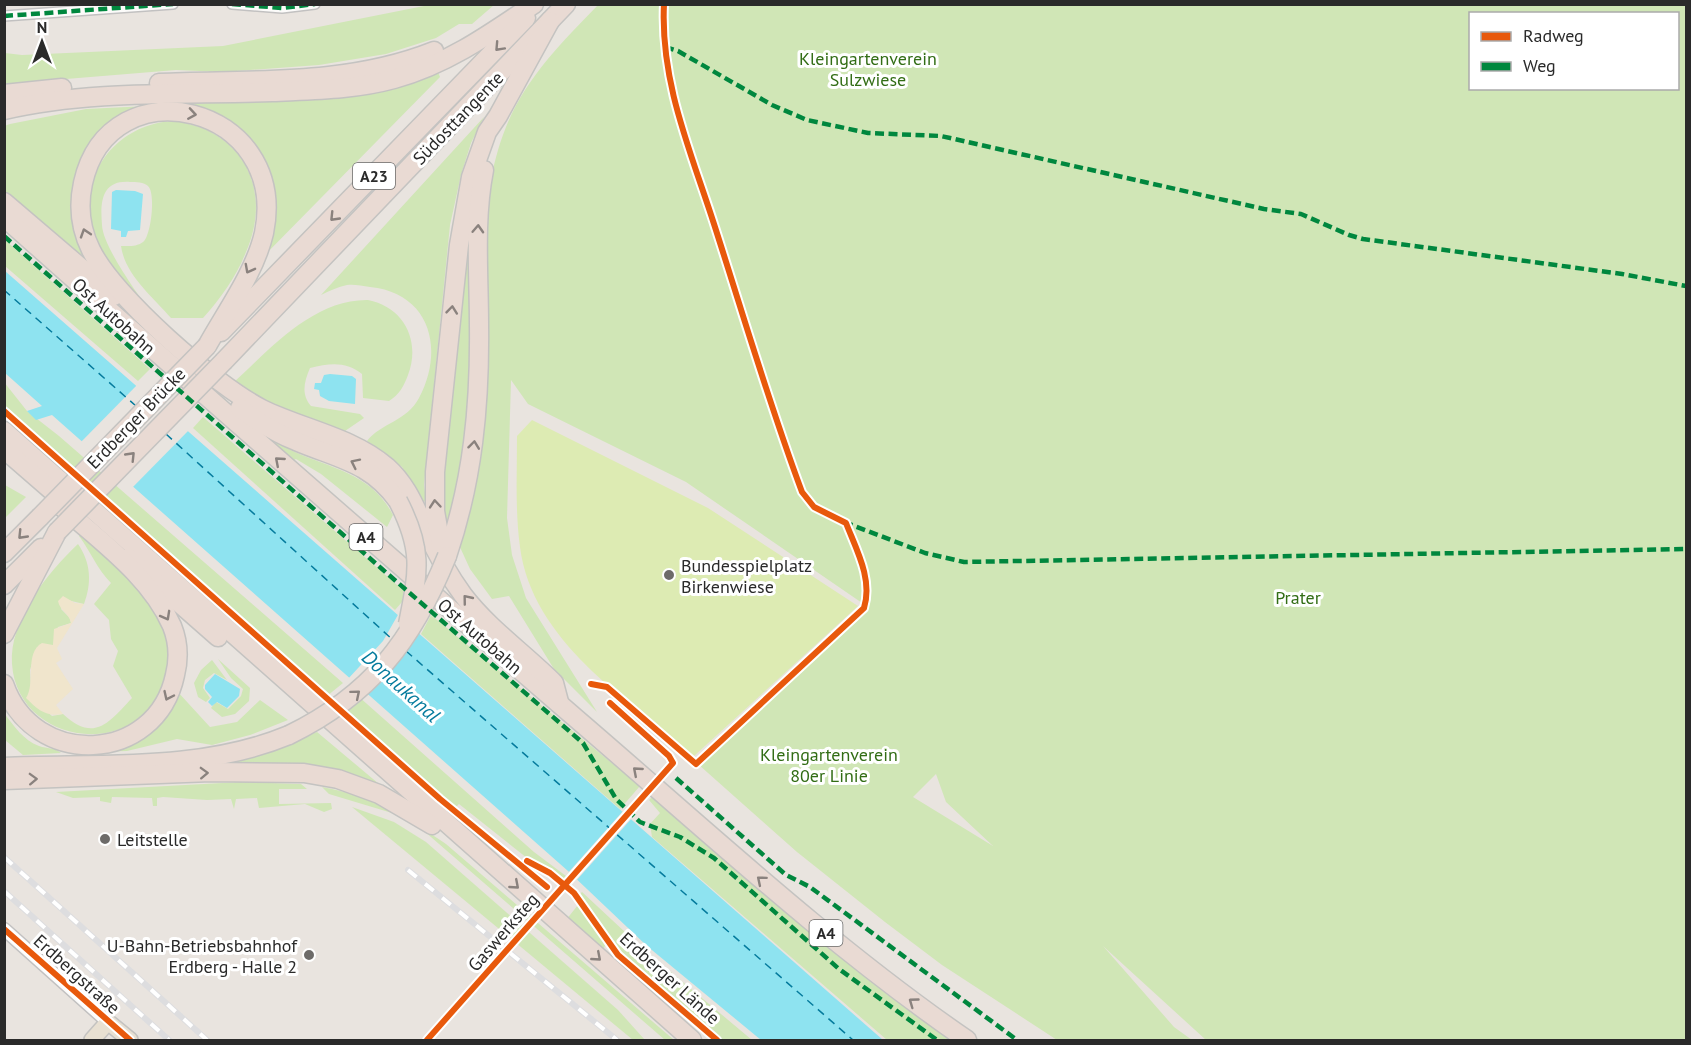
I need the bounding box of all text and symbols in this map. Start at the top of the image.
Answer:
north arrow [12,12,72,72]
legend [1469,12,1679,90]
text: N [37,17,47,37]
text: Radweg [1523,24,1584,47]
one-way arrow [495,40,506,51]
park label: Kleingartenverein Sulzwiese [799,47,937,91]
text: Weg [1523,54,1556,77]
street label: Südosttangente [408,67,508,169]
one-way arrow [186,107,196,120]
road number: A23 [353,163,395,189]
one-way arrow [330,211,341,221]
one-way arrow [471,225,484,234]
one-way arrow [80,228,92,239]
one-way arrow [245,263,257,274]
street label: Ost Autobahn [68,273,160,359]
one-way arrow [445,305,458,315]
street label: Erdberger Brücke [82,362,190,474]
one-way arrow [467,440,480,450]
one-way arrow [124,452,135,462]
one-way arrow [275,457,286,468]
one-way arrow [350,459,361,471]
one-way arrow [429,499,442,509]
road number: A4 [350,524,382,550]
one-way arrow [19,528,30,539]
place label: Bundesspielplatz Birkenwiese [681,554,812,598]
marker: Bundesspielplatz Birkenwiese [662,568,676,582]
park label: Prater [1275,586,1321,609]
street label: Ost Autobahn [433,593,527,679]
one-way arrow [463,595,474,606]
one-way arrow [159,610,170,620]
water label: Donaukanal [356,644,446,728]
one-way arrow [163,690,175,701]
one-way arrow [349,690,360,701]
park label: Kleingartenverein 80er Linie [760,743,898,787]
one-way arrow [199,766,208,779]
one-way arrow [633,767,644,778]
one-way arrow [29,773,38,786]
place label: Leitstelle [117,828,188,851]
marker: Leitstelle [98,832,112,846]
one-way arrow [757,876,768,887]
one-way arrow [508,878,519,889]
street label: Gaswerksteg [463,888,543,976]
road number: A4 [810,920,842,946]
street label: Erdberger Lände [615,927,725,1029]
street label: Erdbergstraße [29,929,125,1019]
place label: U-Bahn-Betriebsbahnhof Erdberg - Halle 2 [107,934,298,978]
marker: U-Bahn-Betriebsbahnhof Erdberg - Halle 2 [302,948,316,962]
one-way arrow [590,950,600,961]
one-way arrow [909,998,920,1009]

